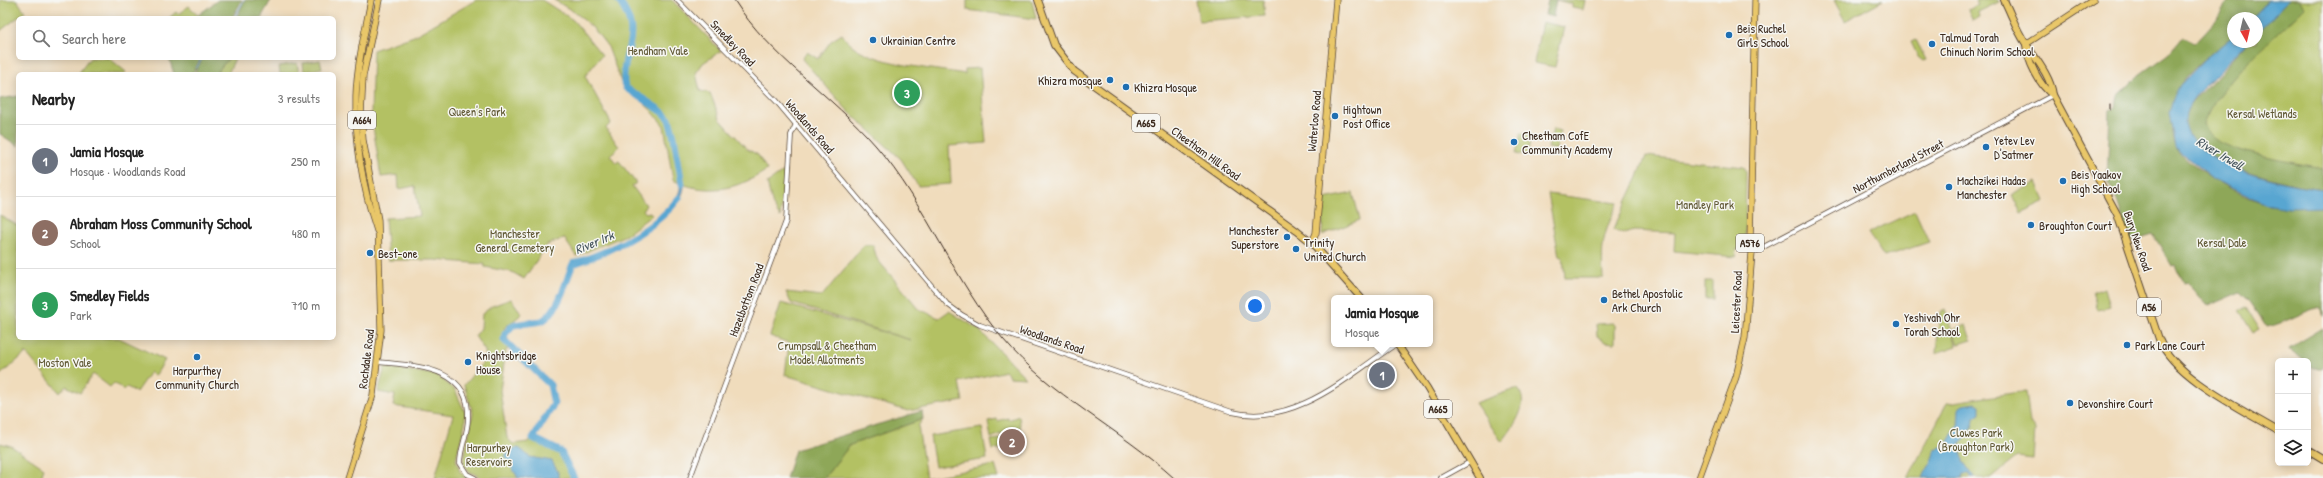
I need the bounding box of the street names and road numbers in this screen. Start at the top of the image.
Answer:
street label: Smedley Road [707,16,760,70]
street label: Waterloo Road [1303,90,1325,152]
street label: Woodlands Road [782,95,839,157]
road number: A664 [348,111,376,129]
road number: A665 [1132,114,1160,132]
street label: Cheetham Hill Road [1168,122,1244,184]
street label: Northumberland Street [1849,134,1947,197]
street label: Bury New Road [2120,209,2156,274]
road number: A576 [1736,234,1764,252]
street label: Hazelbottom Road [724,261,768,339]
street label: Leicester Road [1726,270,1746,333]
road number: A56 [2137,298,2161,316]
street label: Woodlands Road [1018,320,1087,358]
street label: Rochdale Road [354,328,378,390]
road number: A665 [1424,400,1452,418]

